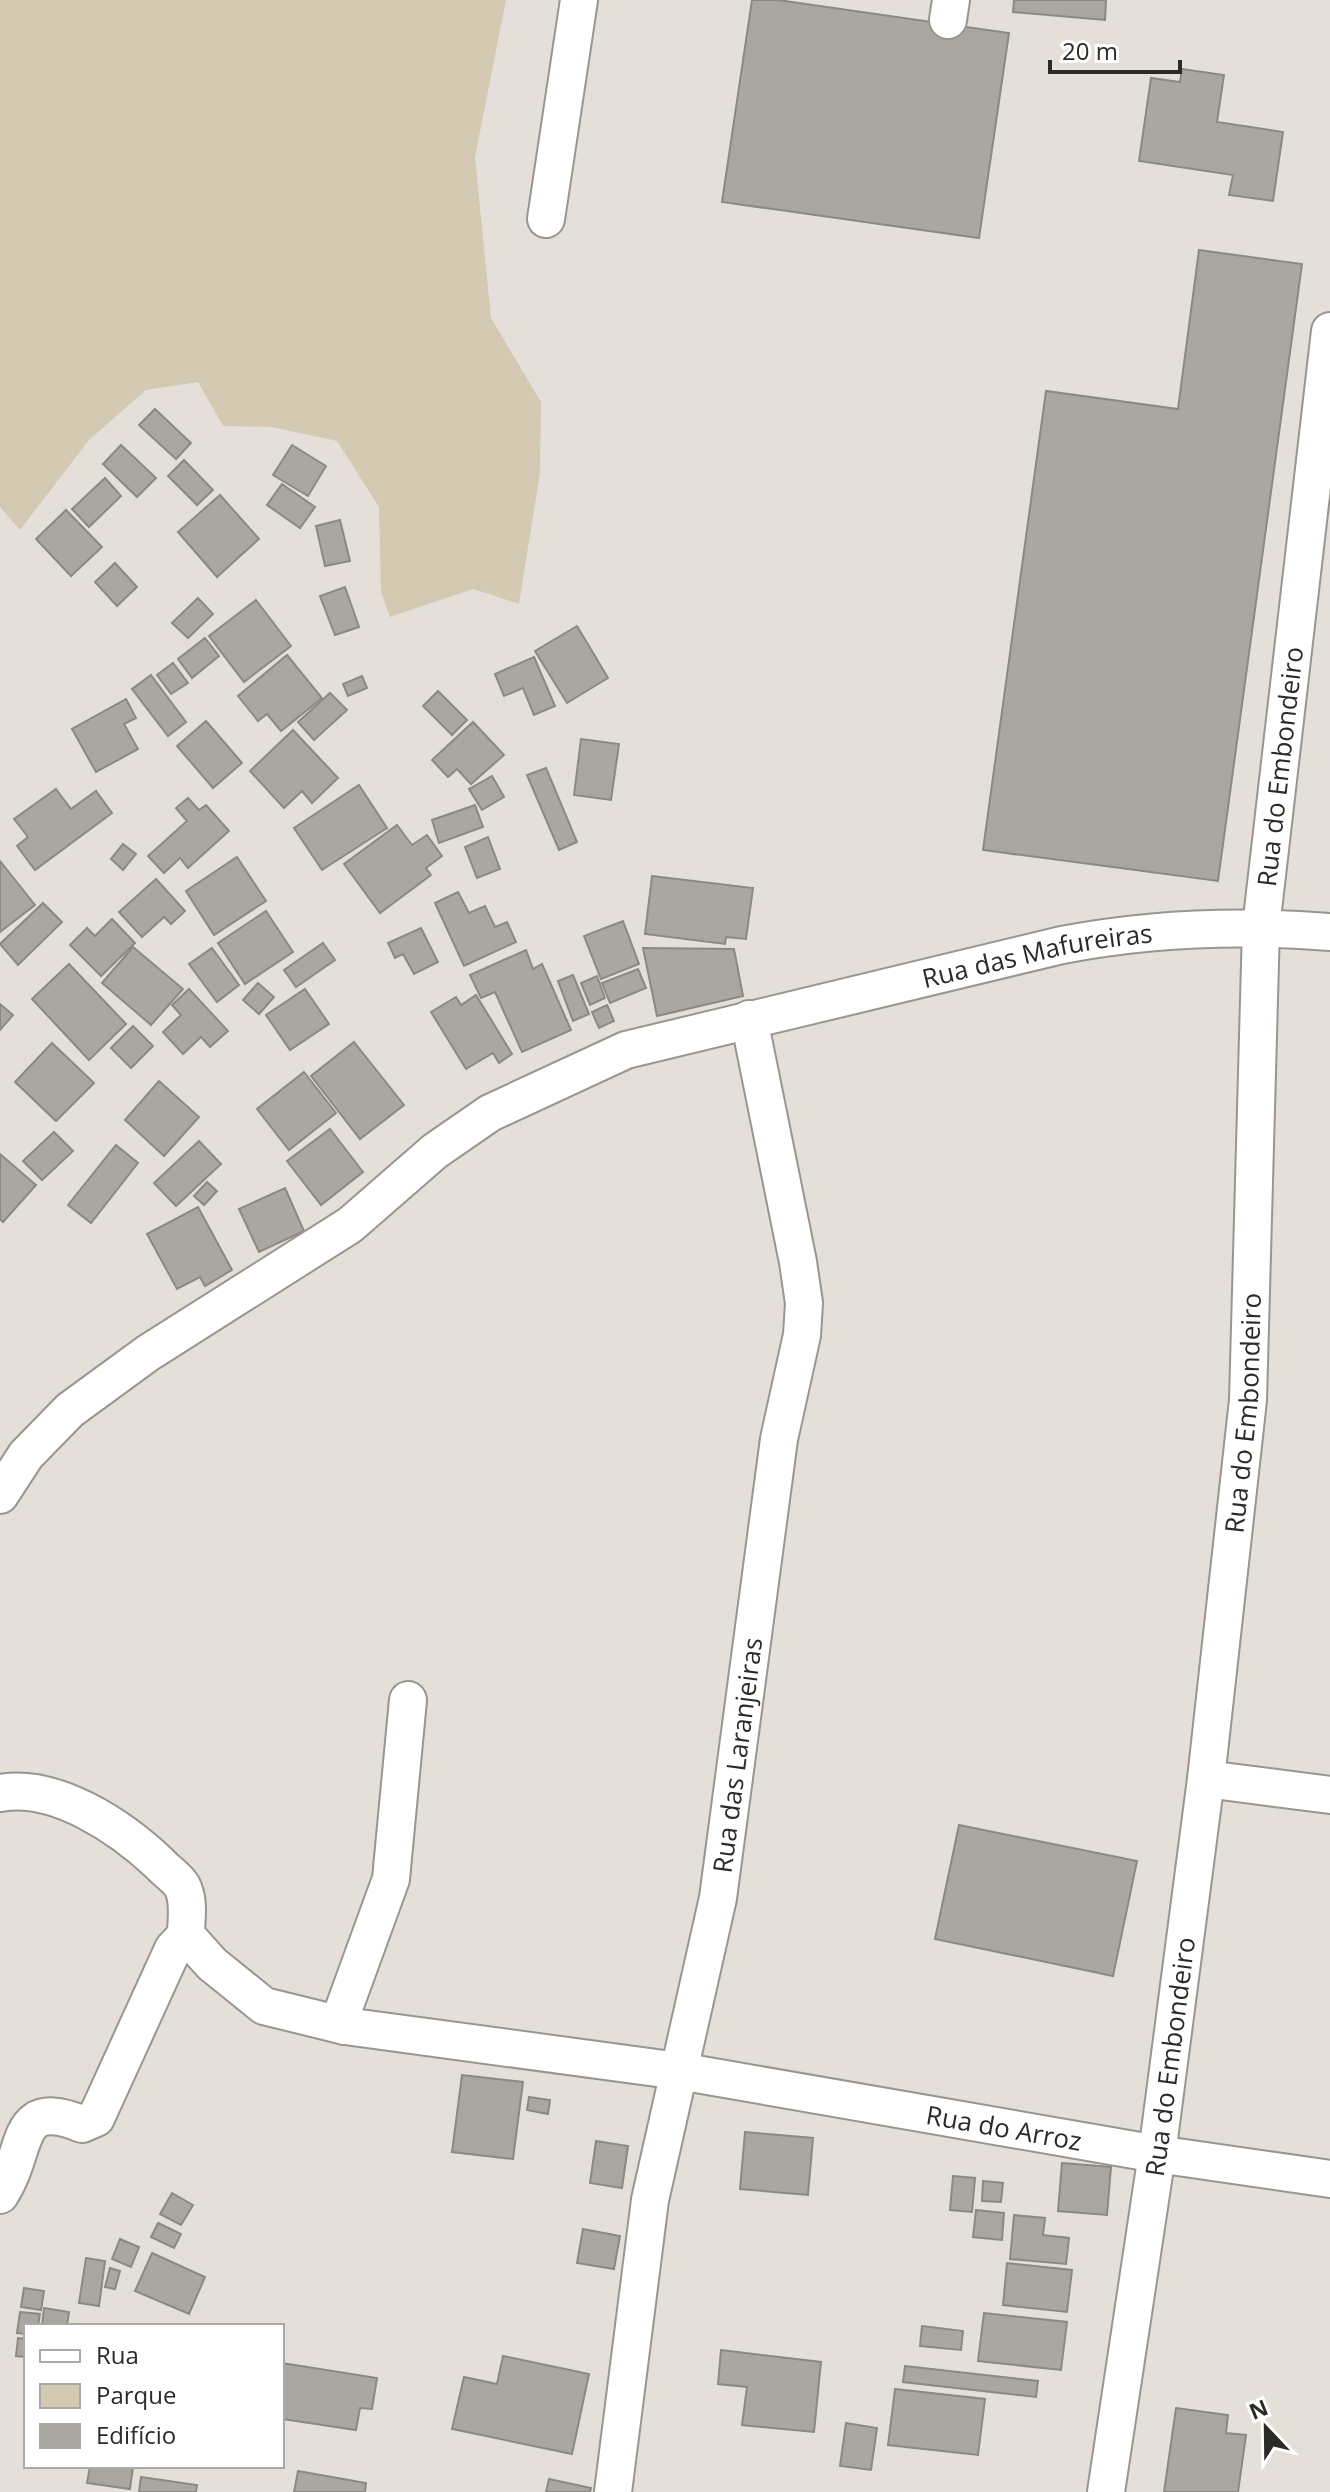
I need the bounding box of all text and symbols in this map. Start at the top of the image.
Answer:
scale bar [1050,24,1180,74]
text: 20 m [1062,34,1118,67]
street label: Rua do Embondeiro [1248,645,1311,888]
street label: Rua das Mafureiras [918,915,1154,996]
street label: Rua do Embondeiro [1215,1292,1269,1535]
street label: Rua das Laranjeiras [704,1635,770,1875]
street label: Rua do Embondeiro [1136,1935,1203,2179]
street label: Rua do Arroz [924,2096,1084,2159]
legend [24,2324,284,2468]
text: Rua [96,2338,139,2371]
text: Parque [96,2378,176,2411]
north arrow [1226,2388,1306,2468]
text: N [1244,2391,1272,2426]
text: Edifício [96,2418,176,2451]

